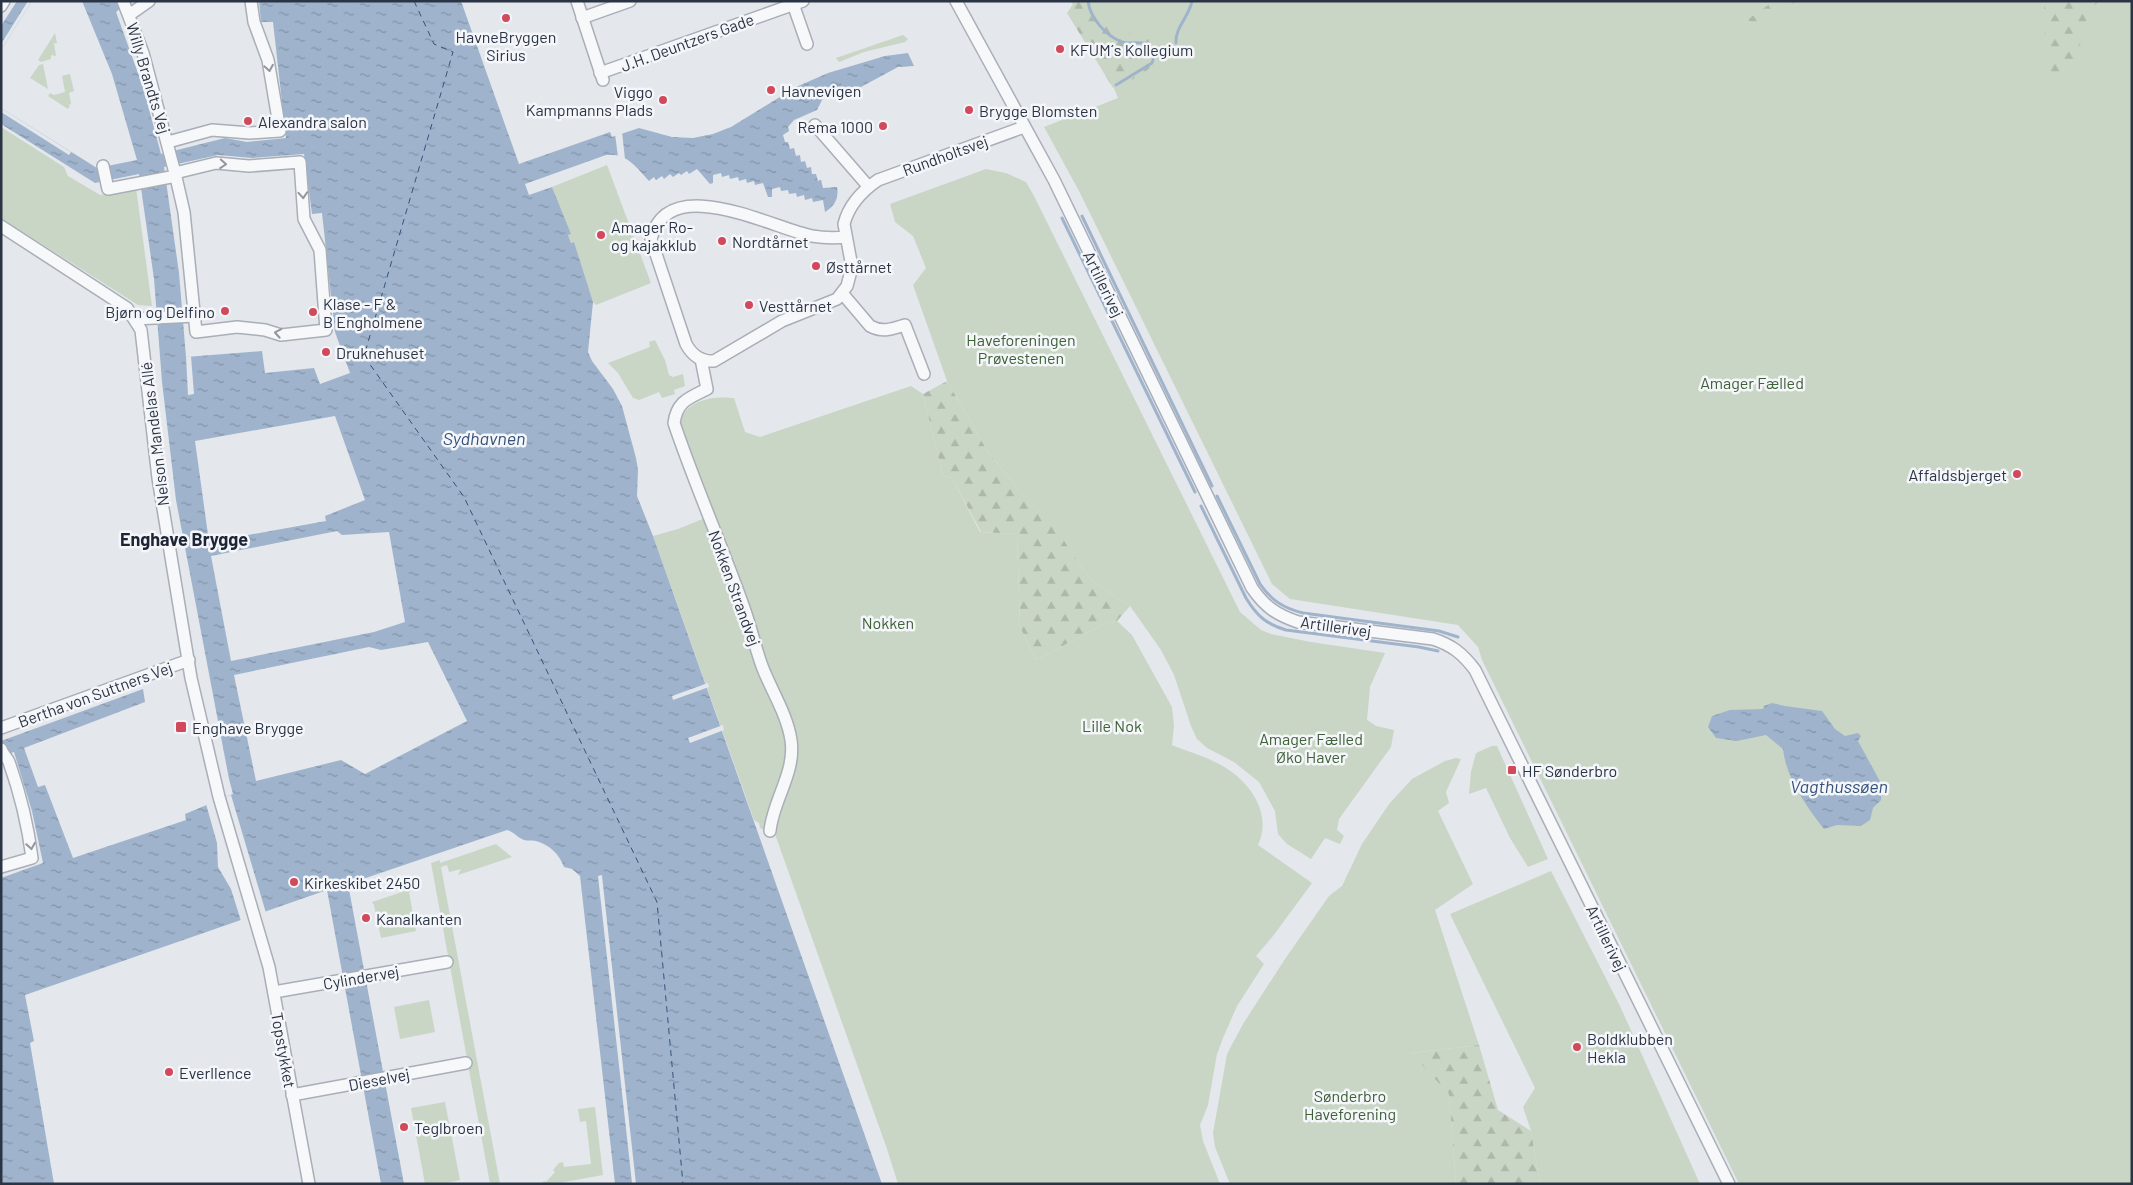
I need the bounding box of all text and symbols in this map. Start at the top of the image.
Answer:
street label: J.H. Deuntzers Gade [618,9,756,75]
marker: HavneBryggen Sirius [500,12,512,24]
street label: Willy Brandts Vej [123,20,175,136]
place label: HavneBryggen Sirius [456,27,556,64]
place label: KFUM´s Kollegium [1070,40,1193,59]
marker: KFUM´s Kollegium [1054,43,1066,55]
one-way arrow [263,64,273,72]
place label: Havnevigen [781,81,861,100]
place label: Viggo Kampmanns Plads [526,82,653,119]
marker: Havnevigen [765,84,777,96]
marker: Viggo Kampmanns Plads [657,94,669,106]
place label: Brygge Blomsten [979,101,1097,120]
marker: Brygge Blomsten [963,104,975,116]
place label: Alexandra salon [258,112,367,131]
marker: Alexandra salon [242,115,254,127]
place label: Rema 1000 [797,117,873,136]
marker: Rema 1000 [877,120,889,132]
street label: Rundholtsvej [900,131,990,179]
one-way arrow [219,158,227,169]
one-way arrow [297,192,308,200]
place label: Amager Ro- og kajakklub [611,217,697,254]
marker: Amager Ro- og kajakklub [595,229,607,241]
place label: Nordtårnet [732,232,809,251]
marker: Nordtårnet [716,235,728,247]
street label: Artillerivej [1080,248,1128,320]
place label: Østtårnet [826,257,892,276]
marker: Østtårnet [810,260,822,272]
place label: Klase - F & B Engholmene [323,294,423,331]
place label: Vesttårnet [759,296,832,315]
marker: Vesttårnet [743,299,755,311]
place label: Bjørn og Delfino [105,302,215,321]
marker: Bjørn og Delfino [219,305,231,317]
marker: Klase - F & B Engholmene [307,306,319,318]
one-way arrow [273,328,282,338]
park label: Haveforeningen Prøvestenen [966,330,1076,367]
place label: Druknehuset [336,343,424,362]
marker: Druknehuset [320,346,332,358]
street label: Nelson Mandelas Allé [136,361,172,507]
park label: Amager Fælled [1700,373,1804,392]
water label: Sydhavnen [443,427,525,449]
place label: Affaldsbjerget [1908,465,2007,484]
marker: Affaldsbjerget [2011,468,2023,480]
district label: Enghave Brygge [120,528,248,550]
street label: Nokken Strandvej [705,528,765,648]
street label: Artillerivej [1299,612,1373,640]
park label: Nokken [862,613,914,632]
street label: Bertha von Suttners Vej [15,657,175,731]
park label: Lille Nok [1082,716,1142,735]
place label: Enghave Brygge [192,718,304,737]
marker: Enghave Brygge [174,720,188,734]
park label: Amager Fælled Øko Haver [1259,729,1363,766]
place label: HF Sønderbro [1522,761,1617,780]
marker: HF Sønderbro [1506,764,1518,776]
water label: Vagthussøen [1790,775,1888,797]
one-way arrow [25,842,35,850]
place label: Kirkeskibet 2450 [304,873,420,892]
marker: Kirkeskibet 2450 [288,876,300,888]
street label: Artillerivej [1583,902,1631,974]
place label: Kanalkanten [376,909,462,928]
marker: Kanalkanten [360,912,372,924]
street label: Cylindervej [322,961,400,993]
street label: Topstykket [268,1011,300,1089]
place label: Boldklubben Hekla [1587,1029,1673,1066]
marker: Boldklubben Hekla [1571,1041,1583,1053]
place label: Everllence [179,1063,252,1082]
street label: Dieselvej [347,1064,411,1094]
marker: Everllence [163,1066,175,1078]
park label: Sønderbro Haveforening [1304,1086,1396,1123]
place label: Teglbroen [414,1118,483,1137]
marker: Teglbroen [398,1121,410,1133]

